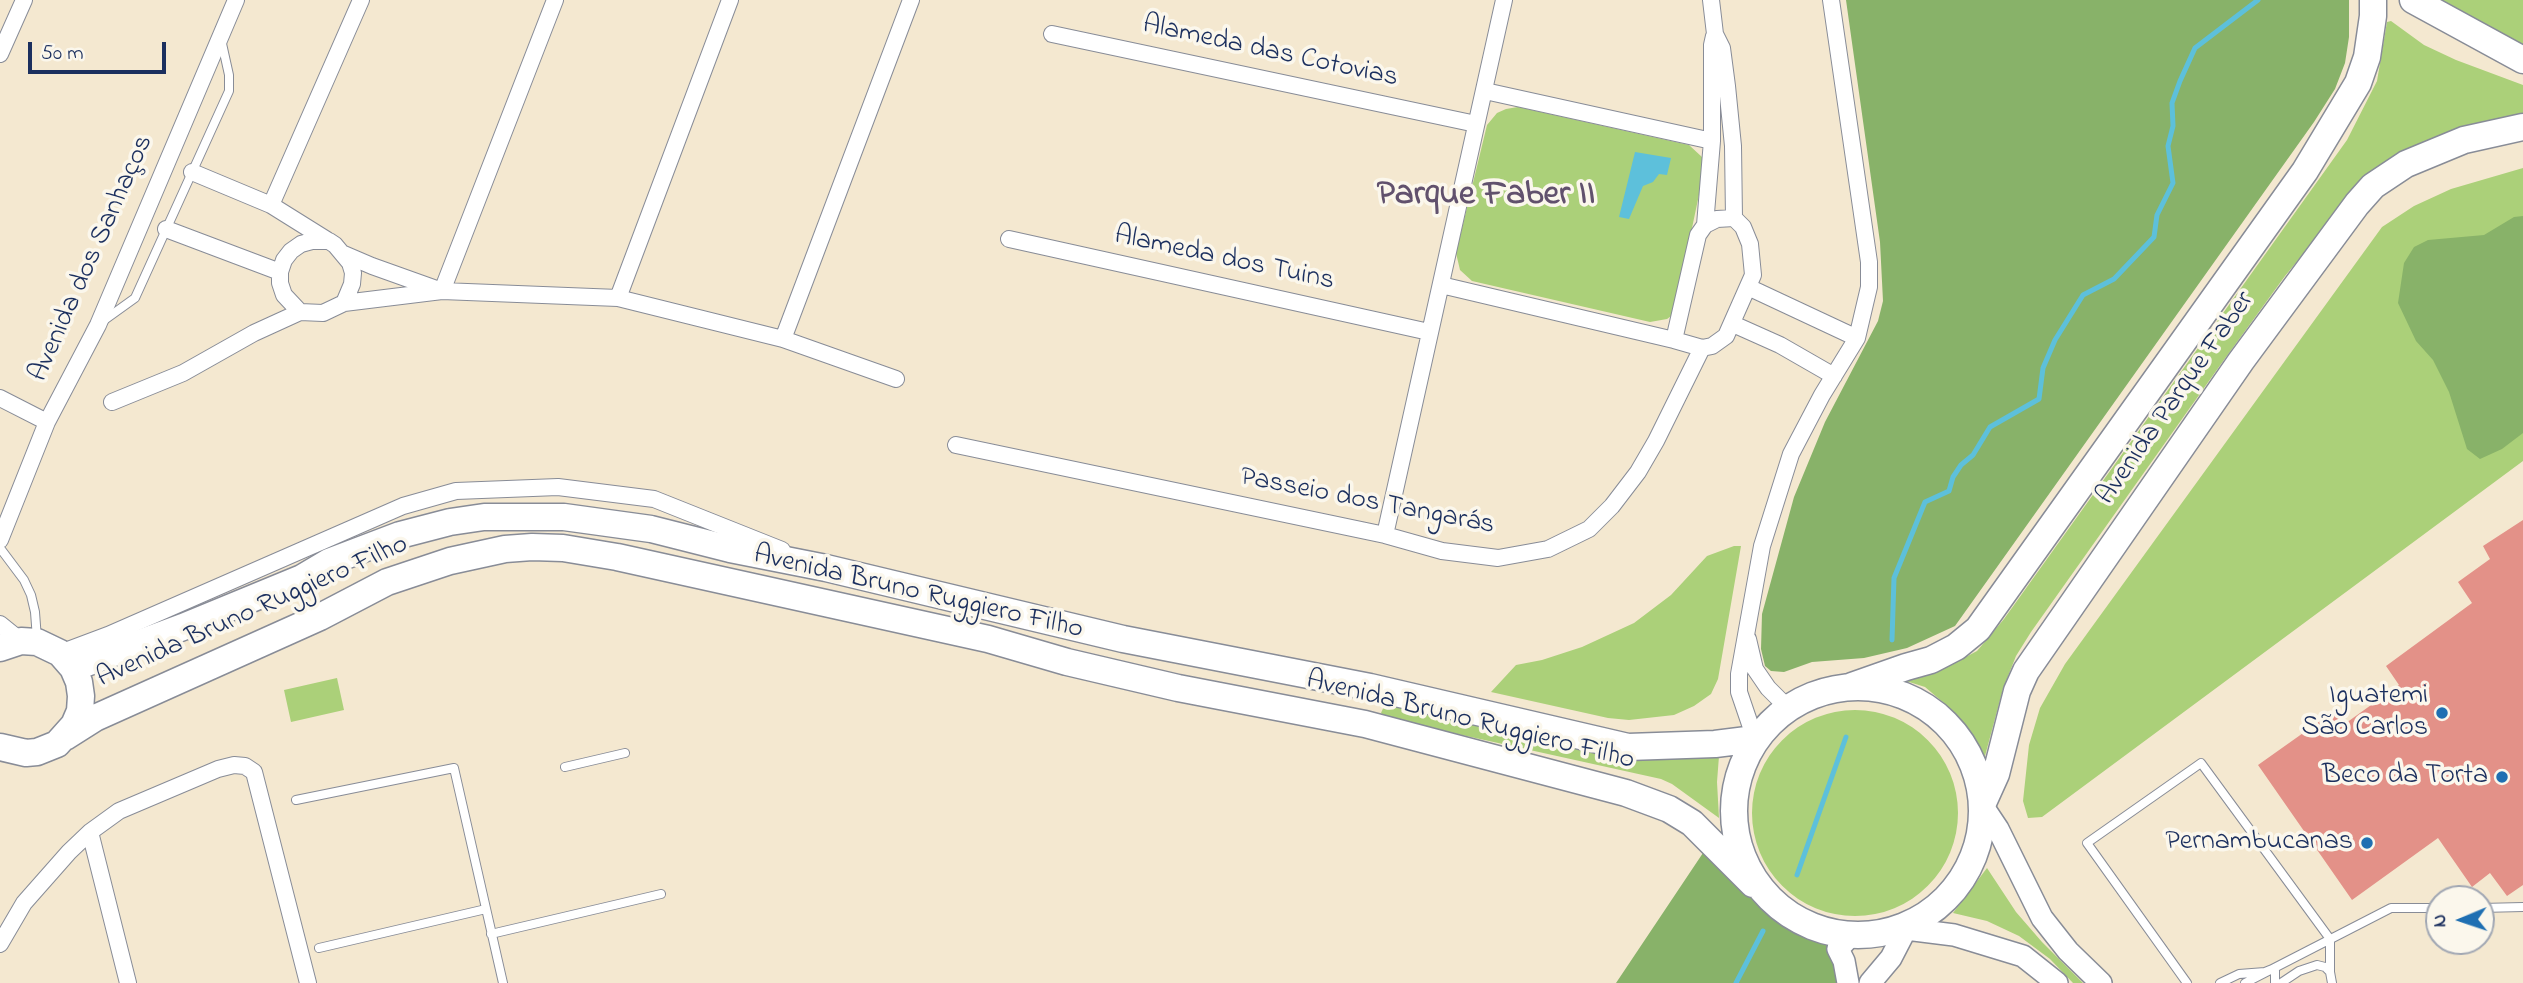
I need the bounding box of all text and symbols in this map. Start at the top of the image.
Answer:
street label: Alameda das Cotovias [1139,9,1401,97]
scale bar [32,28,170,72]
text: 50 m [41,39,84,69]
street label: Avenida dos Sanhaços [24,131,162,387]
district label: Parque Faber II [1377,176,1595,218]
street label: Alameda dos Tuins [1111,220,1337,300]
street label: Avenida Parque Faber [2091,286,2263,512]
street label: Passeio dos Tangarás [1237,462,1497,544]
street label: Avenida Bruno Ruggiero Filho [92,529,414,697]
street label: Avenida Bruno Ruggiero Filho [750,540,1086,648]
street label: Avenida Bruno Ruggiero Filho [1302,665,1638,779]
place label: Iguatemi São Carlos [2302,680,2428,746]
marker: Iguatemi São Carlos [2434,705,2450,721]
place label: Beco da Torta [2322,760,2488,794]
marker: Beco da Torta [2494,769,2510,785]
place label: Pernambucanas [2165,826,2353,860]
marker: Pernambucanas [2359,835,2375,851]
north arrow [2425,885,2495,955]
text: N [2427,914,2454,928]

